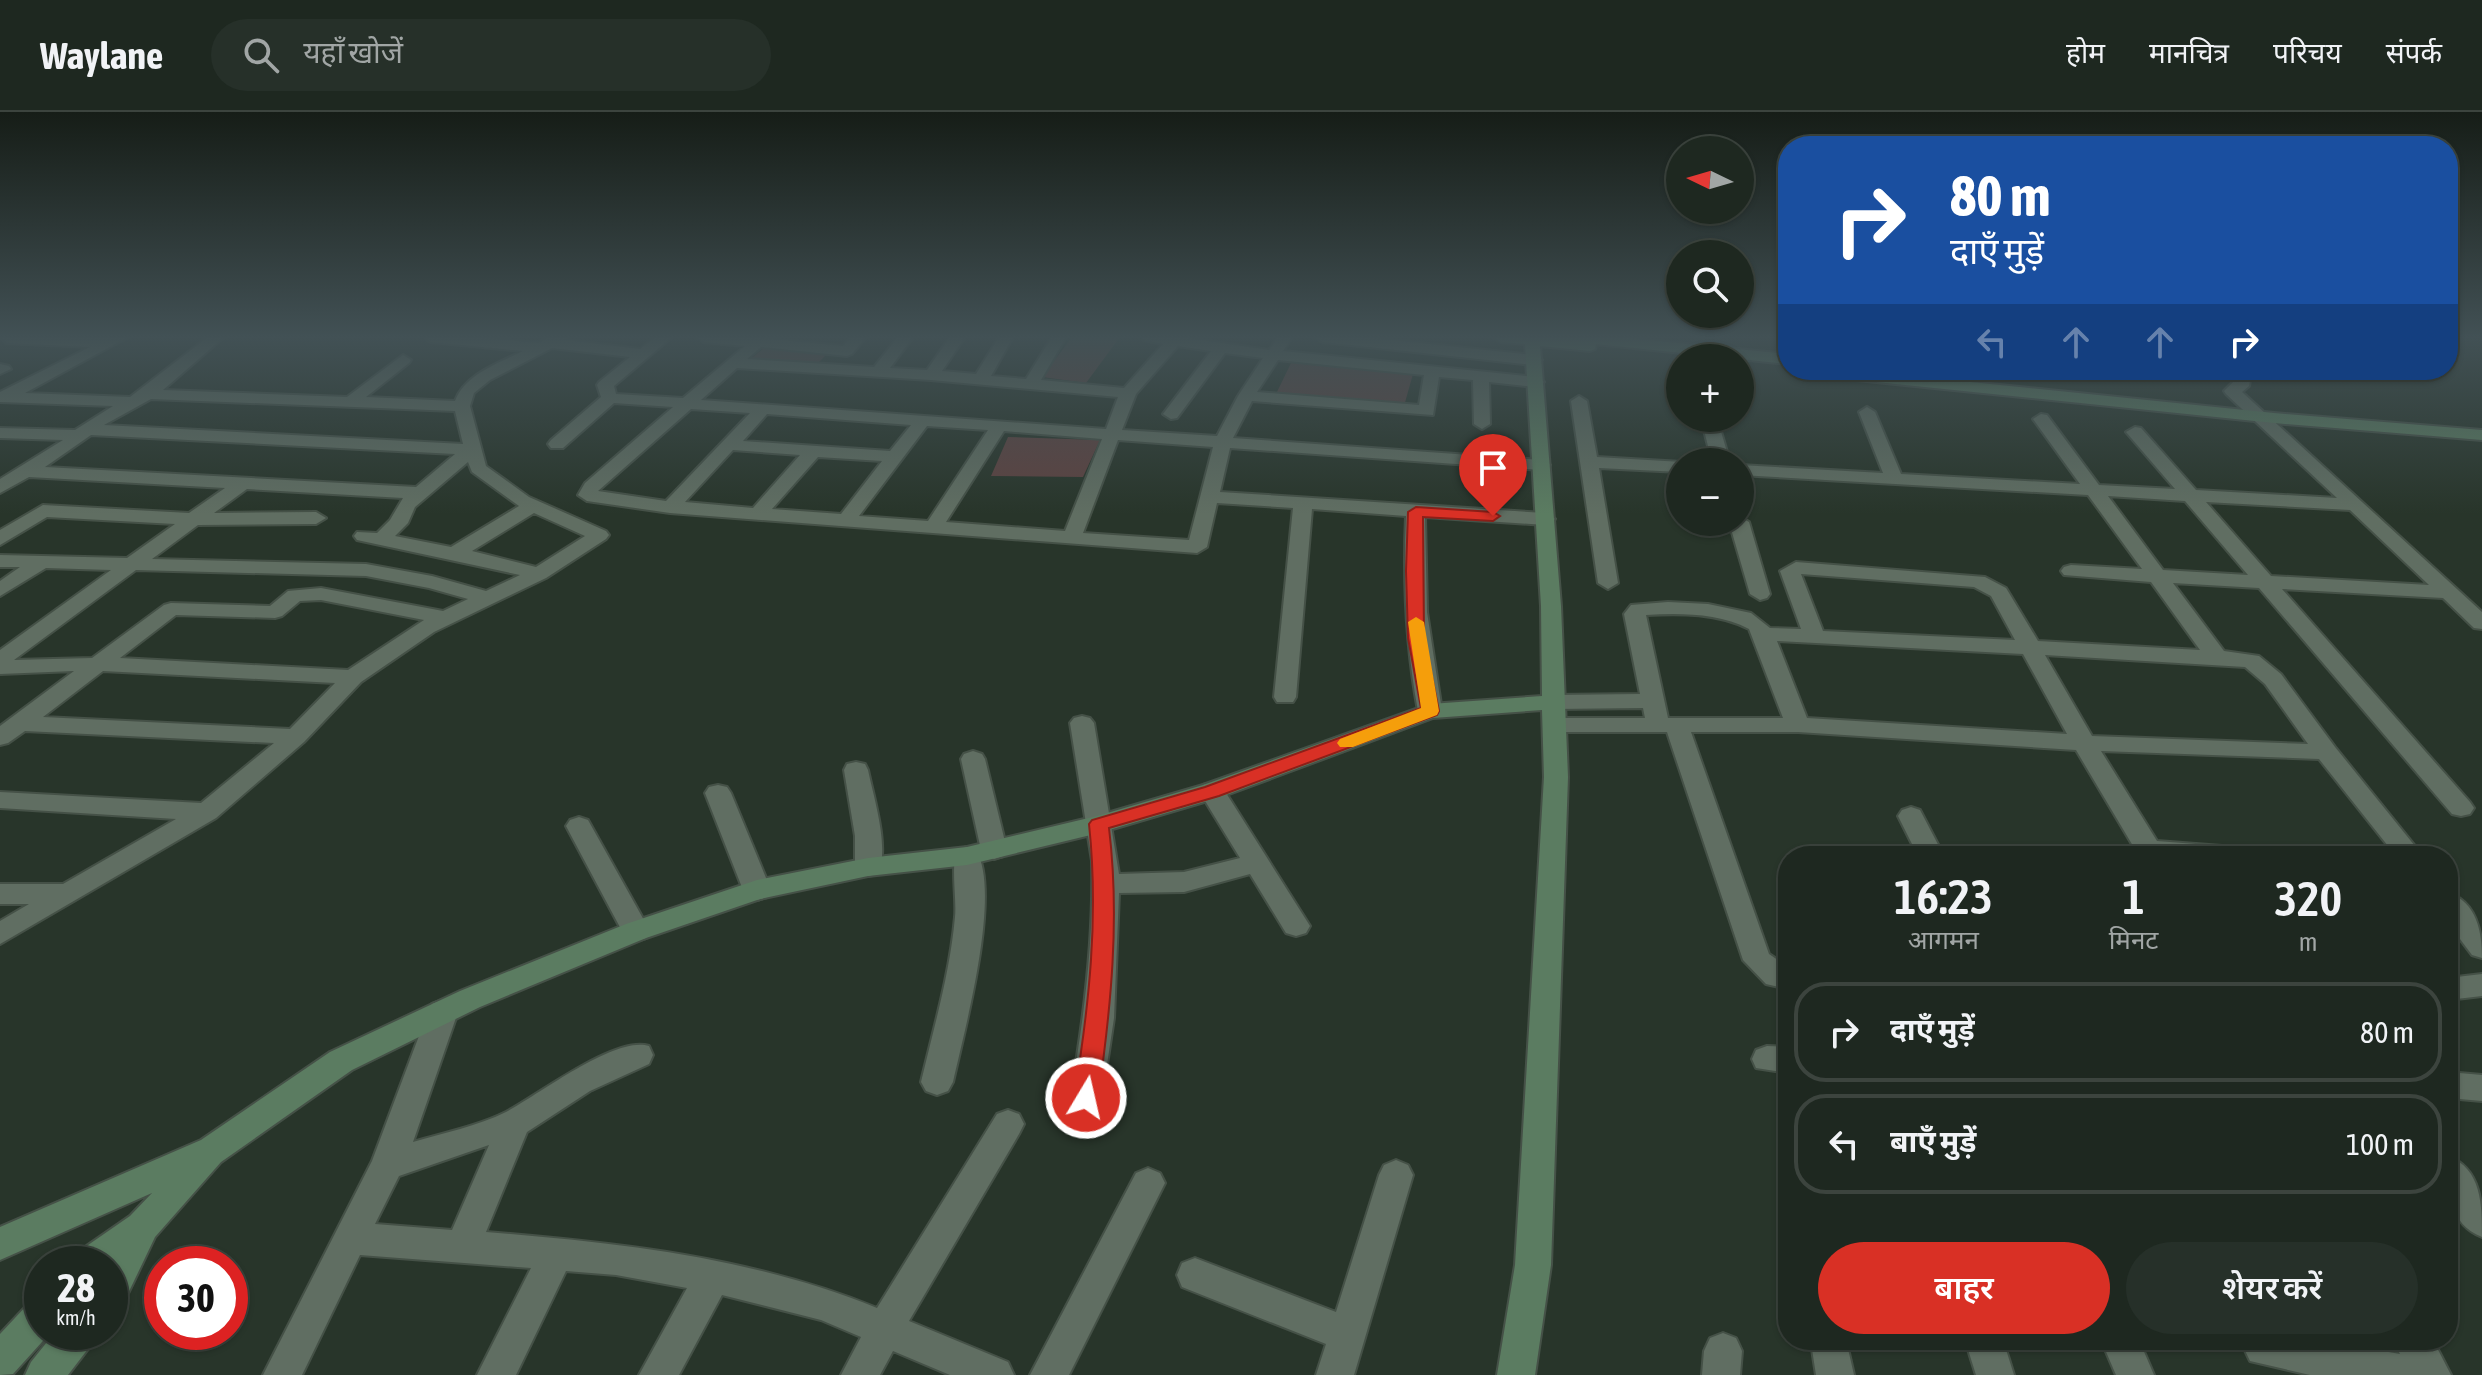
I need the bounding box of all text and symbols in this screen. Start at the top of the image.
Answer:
search box [211,19,771,91]
icon: search [239,33,283,77]
text: Waylane [40,34,163,77]
text: यहाँ खोजें [303,35,403,69]
text: होम [2066,37,2105,69]
text: मानचित्र [2149,37,2229,69]
text: परिचय [2273,37,2342,69]
text: संपर्क [2386,37,2442,69]
north arrow [1666,136,1754,224]
map controls [1666,136,1754,536]
text: 80 m [1950,164,2051,228]
icon: right [1818,168,1922,272]
text: दाएँ मुड़ें [1950,230,2044,272]
button: search [1666,240,1754,328]
icon: left [1970,320,2014,364]
icon: ahead [2054,320,2098,364]
icon: ahead [2138,320,2182,364]
icon: right [2222,320,2266,364]
button: + [1666,344,1754,432]
pin [1459,434,1527,516]
icon: arrive [1471,446,1515,490]
button: − [1666,448,1754,536]
text: 16:23 [1894,869,1993,924]
text: 1 [2122,869,2145,924]
text: 320 [2274,871,2342,926]
text: आगमन [1908,925,1979,955]
text: मिनट [2109,925,2158,955]
text: m [2299,927,2318,957]
icon: right [1822,1010,1866,1054]
text: दाएँ मुड़ें [1890,1012,1975,1046]
text: 80 m [2360,1015,2414,1049]
position arrow [1044,1056,1128,1140]
icon: left [1822,1122,1866,1166]
text: बाएँ मुड़ें [1890,1124,1976,1158]
text: 100 m [2346,1127,2414,1161]
button: बाहर [1818,1242,2110,1334]
button: शेयर करें [2126,1242,2418,1334]
speed limit sign: 30 [144,1246,248,1350]
text: 28 [57,1265,95,1310]
text: km/h [56,1306,96,1329]

